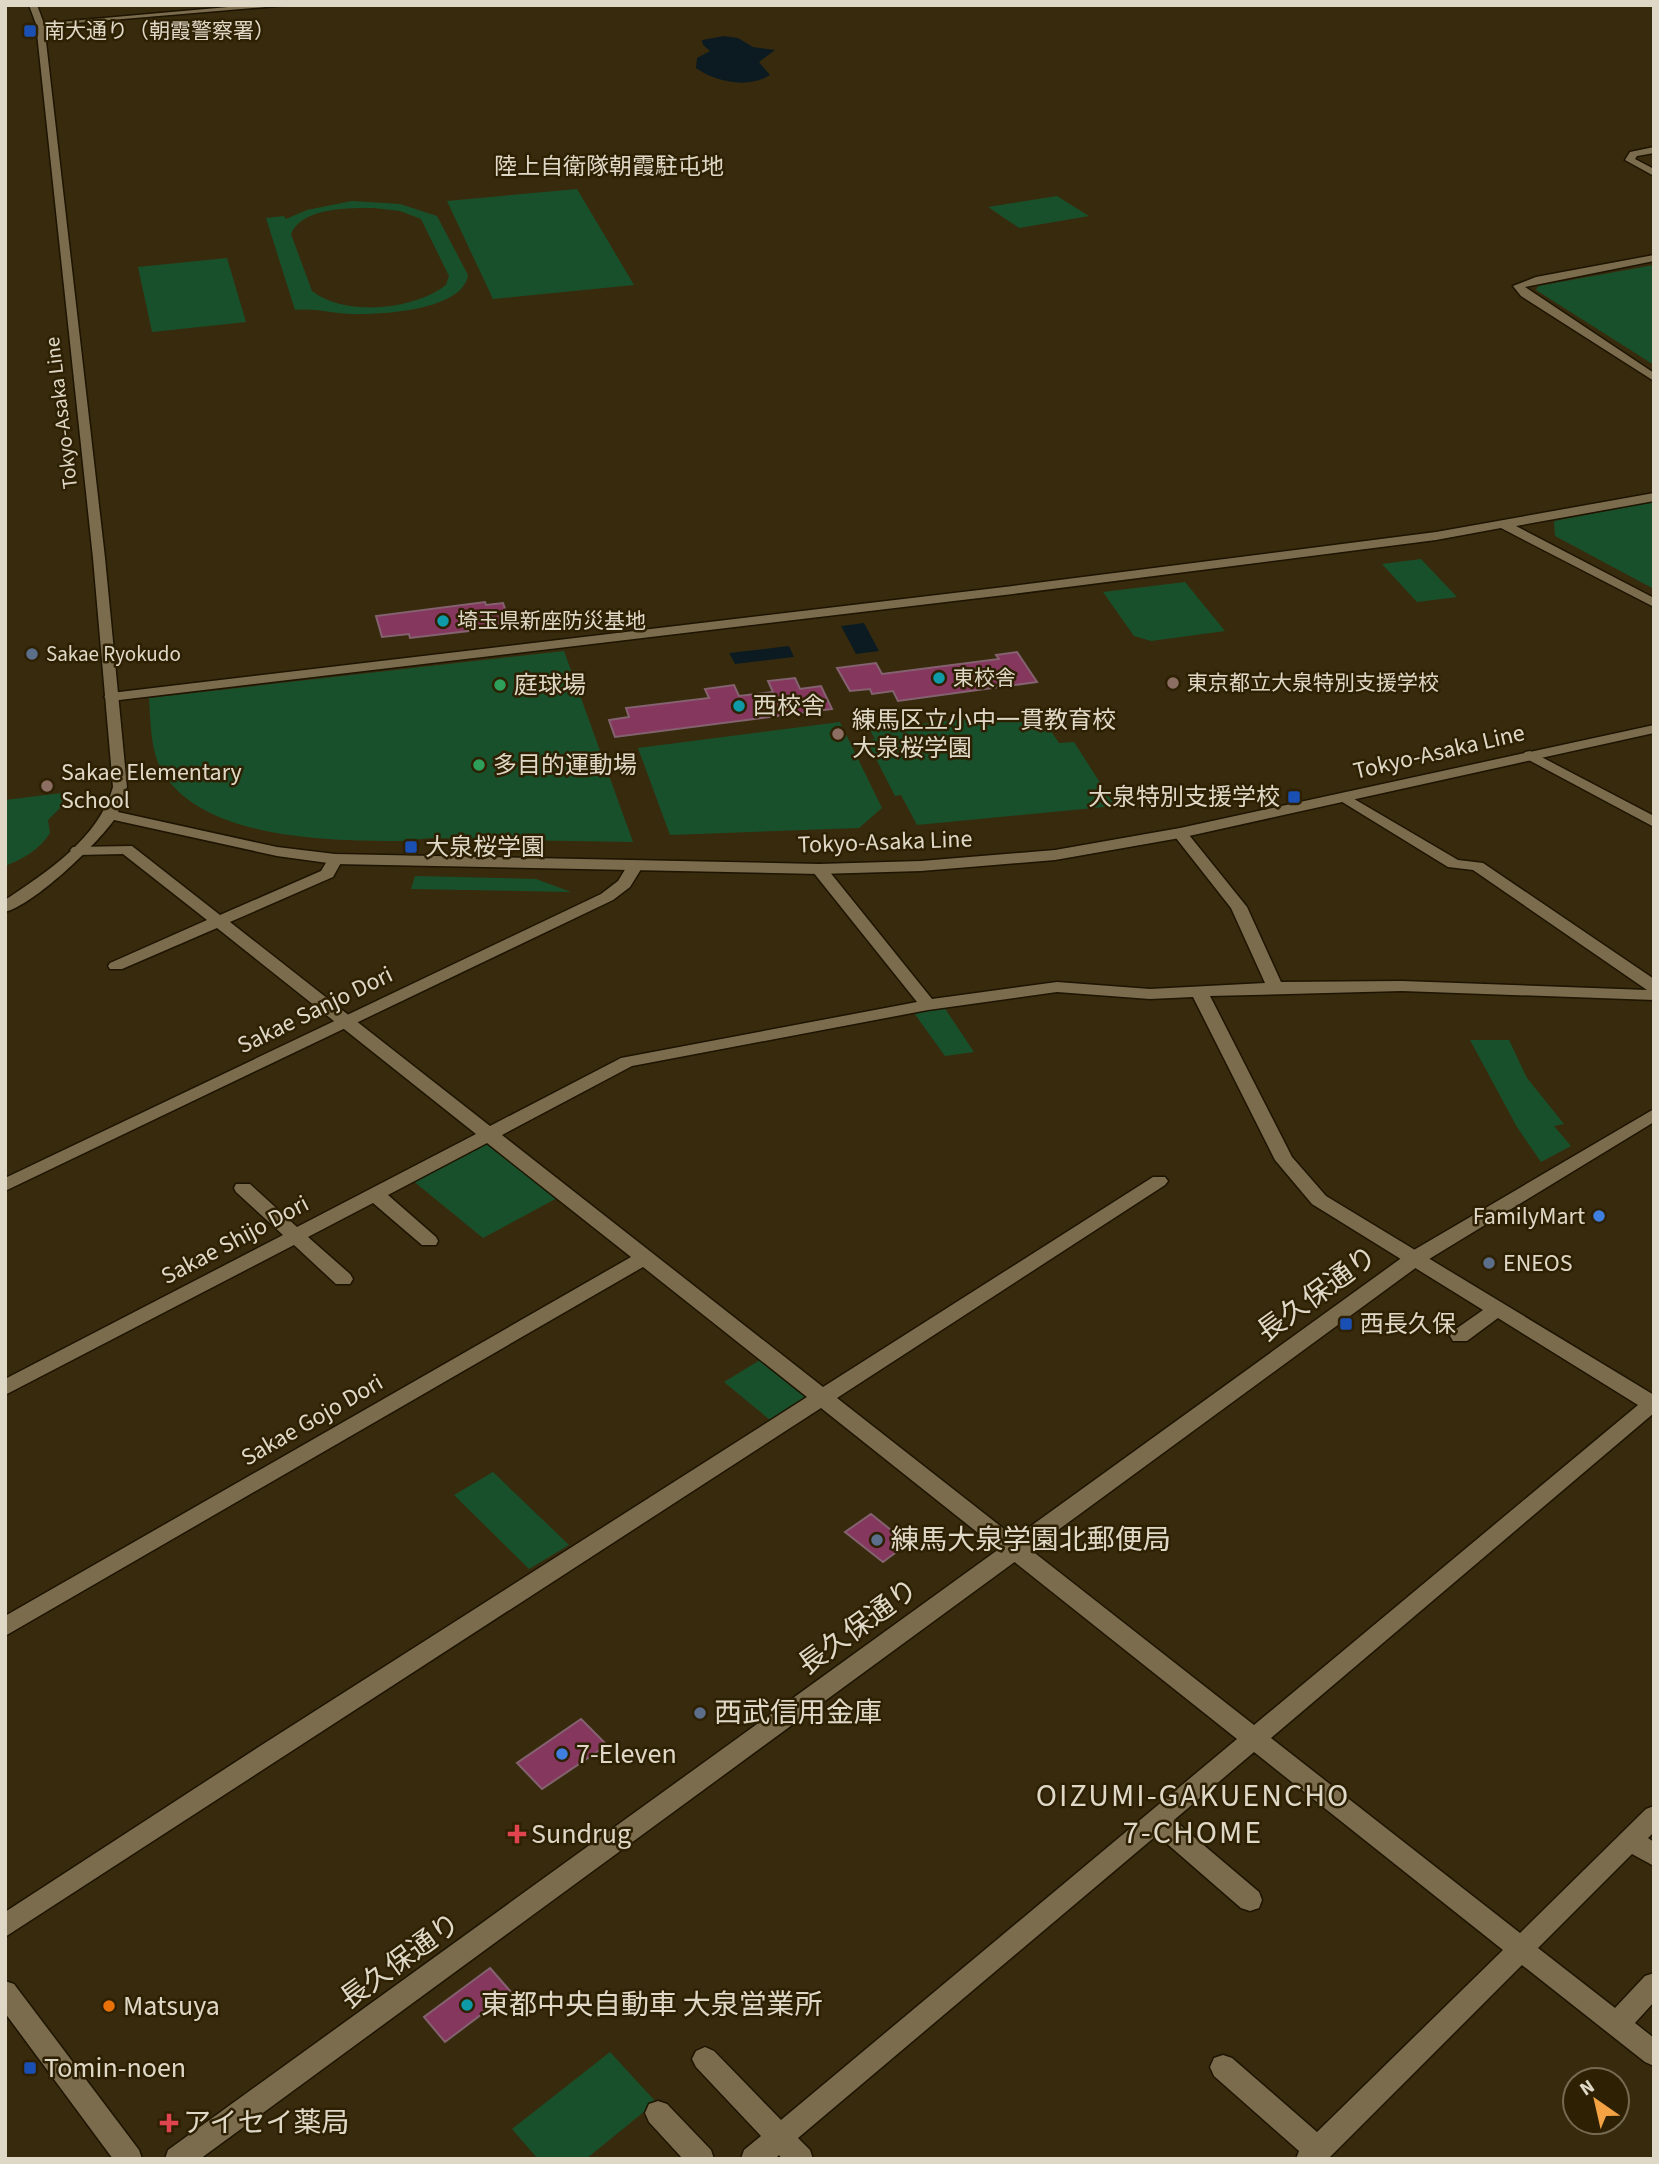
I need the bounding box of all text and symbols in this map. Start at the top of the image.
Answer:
place label: 南大通り（朝霞警察署） [44,16,275,46]
marker: 南大通り（朝霞警察署） [22,23,38,39]
district label: 陸上自衛隊朝霞駐屯地 [494,150,724,183]
street label: Tokyo-Asaka Line [37,335,85,491]
place label: 埼玉県新座防災基地 [457,606,646,636]
marker: 埼玉県新座防災基地 [435,613,451,629]
place label: Sakae Ryokudo [46,639,181,669]
marker: Sakae Ryokudo [24,646,40,662]
place label: 東校舎 [953,663,1016,693]
place label: 庭球場 [514,668,586,703]
place label: 東京都立大泉特別支援学校 [1187,668,1439,698]
marker: 東校舎 [931,670,947,686]
marker: 東京都立大泉特別支援学校 [1165,675,1181,691]
marker: 庭球場 [492,677,508,693]
place label: 西校舎 [753,689,825,724]
marker: 西校舎 [731,698,747,714]
place label: 練馬区立小中一貫教育校 大泉桜学園 [852,703,1116,766]
street label: Tokyo-Asaka Line [1350,715,1528,789]
marker: 練馬区立小中一貫教育校 大泉桜学園 [830,726,846,742]
place label: 多目的運動場 [493,748,637,783]
place label: Sakae Elementary School [61,755,242,818]
marker: 多目的運動場 [471,757,487,773]
marker: Sakae Elementary School [39,778,55,794]
place label: 大泉特別支援学校 [1088,780,1280,815]
marker: 大泉特別支援学校 [1286,789,1302,805]
street label: Tokyo-Asaka Line [797,821,973,863]
place label: 大泉桜学園 [425,830,545,865]
marker: 大泉桜学園 [403,839,419,855]
street label: Sakae Sanjo Dori [231,957,399,1063]
street label: Sakae Shijo Dori [155,1186,315,1294]
place label: FamilyMart [1473,1199,1585,1234]
marker: FamilyMart [1591,1208,1607,1224]
street label: 長久保通り [1249,1237,1385,1351]
place label: ENEOS [1503,1246,1573,1281]
marker: ENEOS [1481,1255,1497,1271]
place label: 西長久保 [1360,1307,1456,1342]
marker: 西長久保 [1338,1316,1354,1332]
street label: Sakae Gojo Dori [234,1365,390,1475]
place label: 練馬大泉学園北郵便局 [891,1520,1171,1560]
marker: 練馬大泉学園北郵便局 [869,1532,885,1548]
street label: 長久保通り [790,1570,926,1684]
place label: 西武信用金庫 [714,1693,882,1733]
marker: 西武信用金庫 [692,1705,708,1721]
place label: 7-Eleven [576,1734,677,1774]
marker: 7-Eleven [554,1746,570,1762]
district label: OIZUMI-GAKUENCHO 7-CHOME [1036,1773,1350,1856]
place label: Sundrug [531,1814,631,1854]
marker: Sundrug [509,1826,525,1842]
street label: 長久保通り [332,1904,468,2018]
place label: 東都中央自動車 大泉営業所 [481,1985,823,2025]
place label: Matsuya [123,1986,220,2026]
marker: 東都中央自動車 大泉営業所 [459,1997,475,2013]
marker: Matsuya [101,1998,117,2014]
place label: Tomin-noen [44,2048,186,2088]
marker: Tomin-noen [22,2060,38,2076]
north arrow [1561,2066,1631,2136]
text: N [1575,2073,1600,2103]
place label: アイセイ薬局 [183,2103,350,2143]
marker: アイセイ薬局 [161,2115,177,2131]

